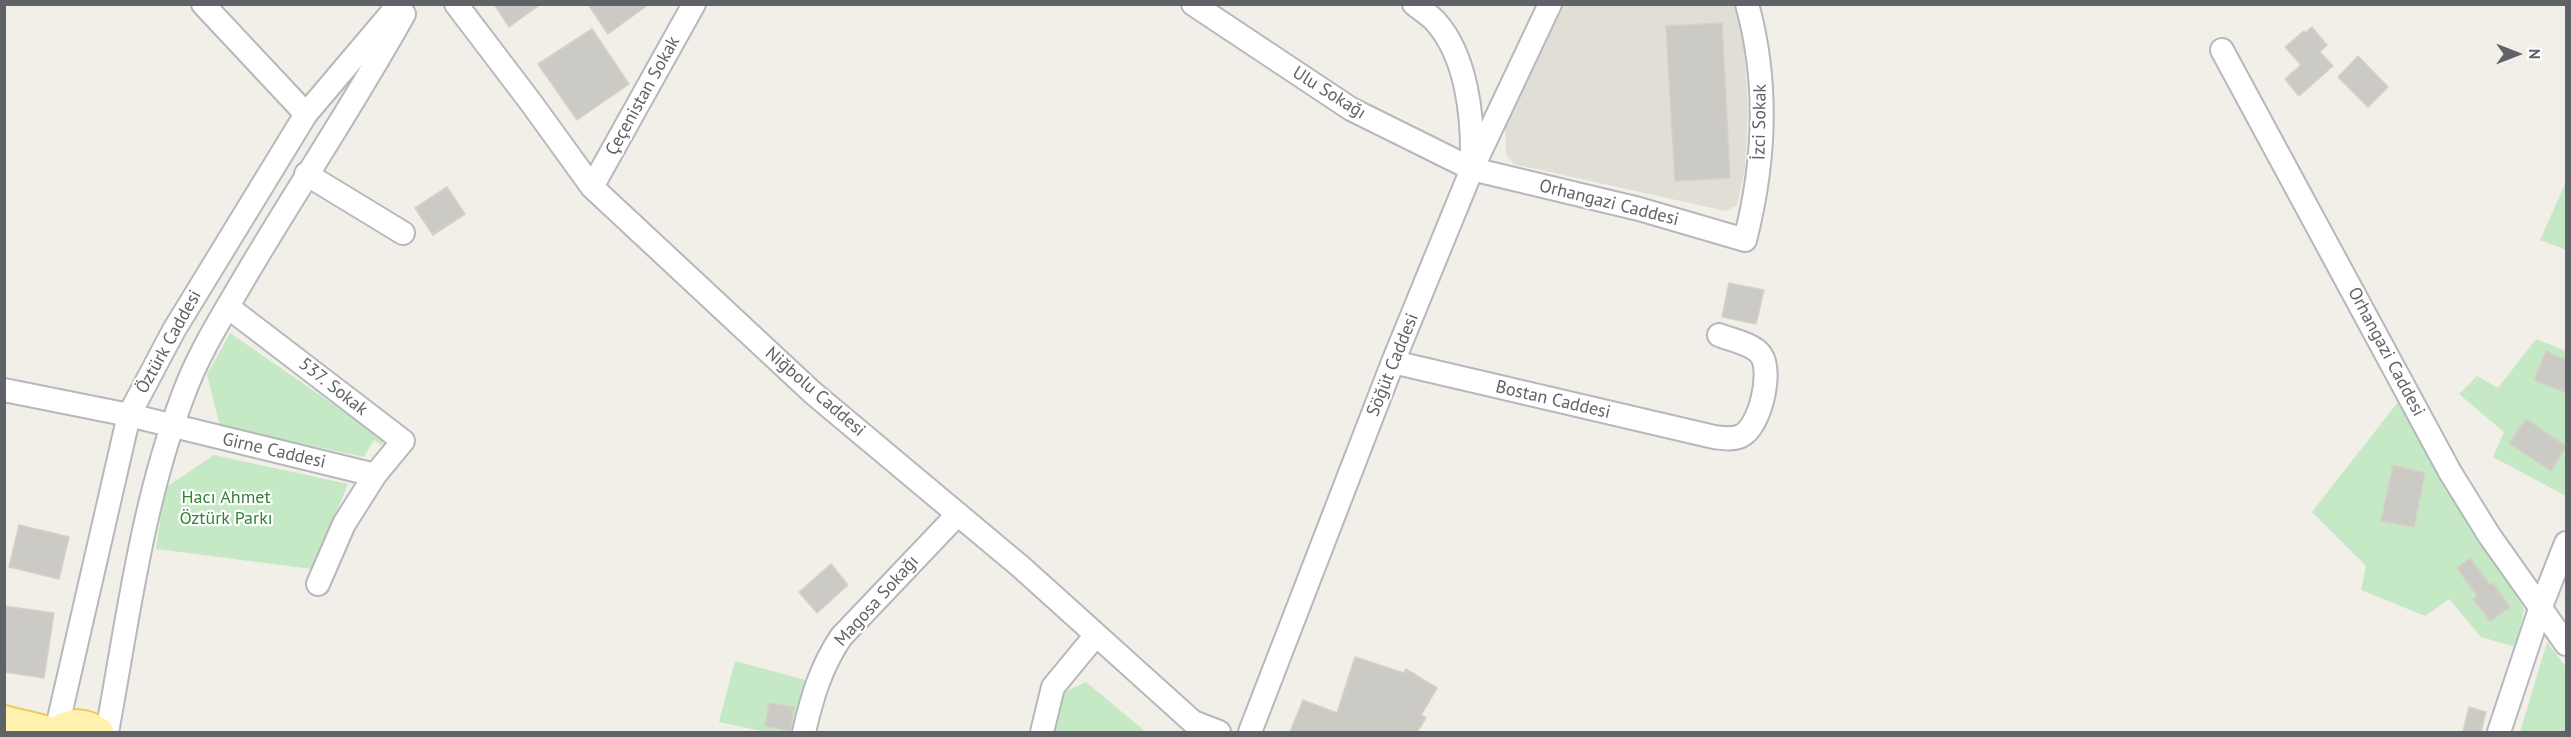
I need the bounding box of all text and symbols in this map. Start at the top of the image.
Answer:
north arrow [2487,24,2547,84]
street label: Çeçenistan Sokak [601,33,685,159]
text: N [2525,49,2545,59]
street label: Ulu Sokağı [1288,62,1370,124]
street label: İzci Sokak [1749,84,1771,160]
street label: Orhangazi Caddesi [1537,175,1681,231]
street label: Orhangazi Caddesi [2343,284,2429,420]
street label: Öztürk Caddesi [132,286,206,398]
street label: Söğüt Caddesi [1363,310,1423,420]
street label: Niğbolu Caddesi [761,343,869,441]
street label: 537. Sokak [294,353,372,421]
street label: Bostan Caddesi [1493,376,1613,424]
street label: Girne Caddesi [220,429,328,473]
park label: Hacı Ahmet Öztürk Parkı [179,487,273,530]
street label: Magosa Sokağı [830,551,924,651]

